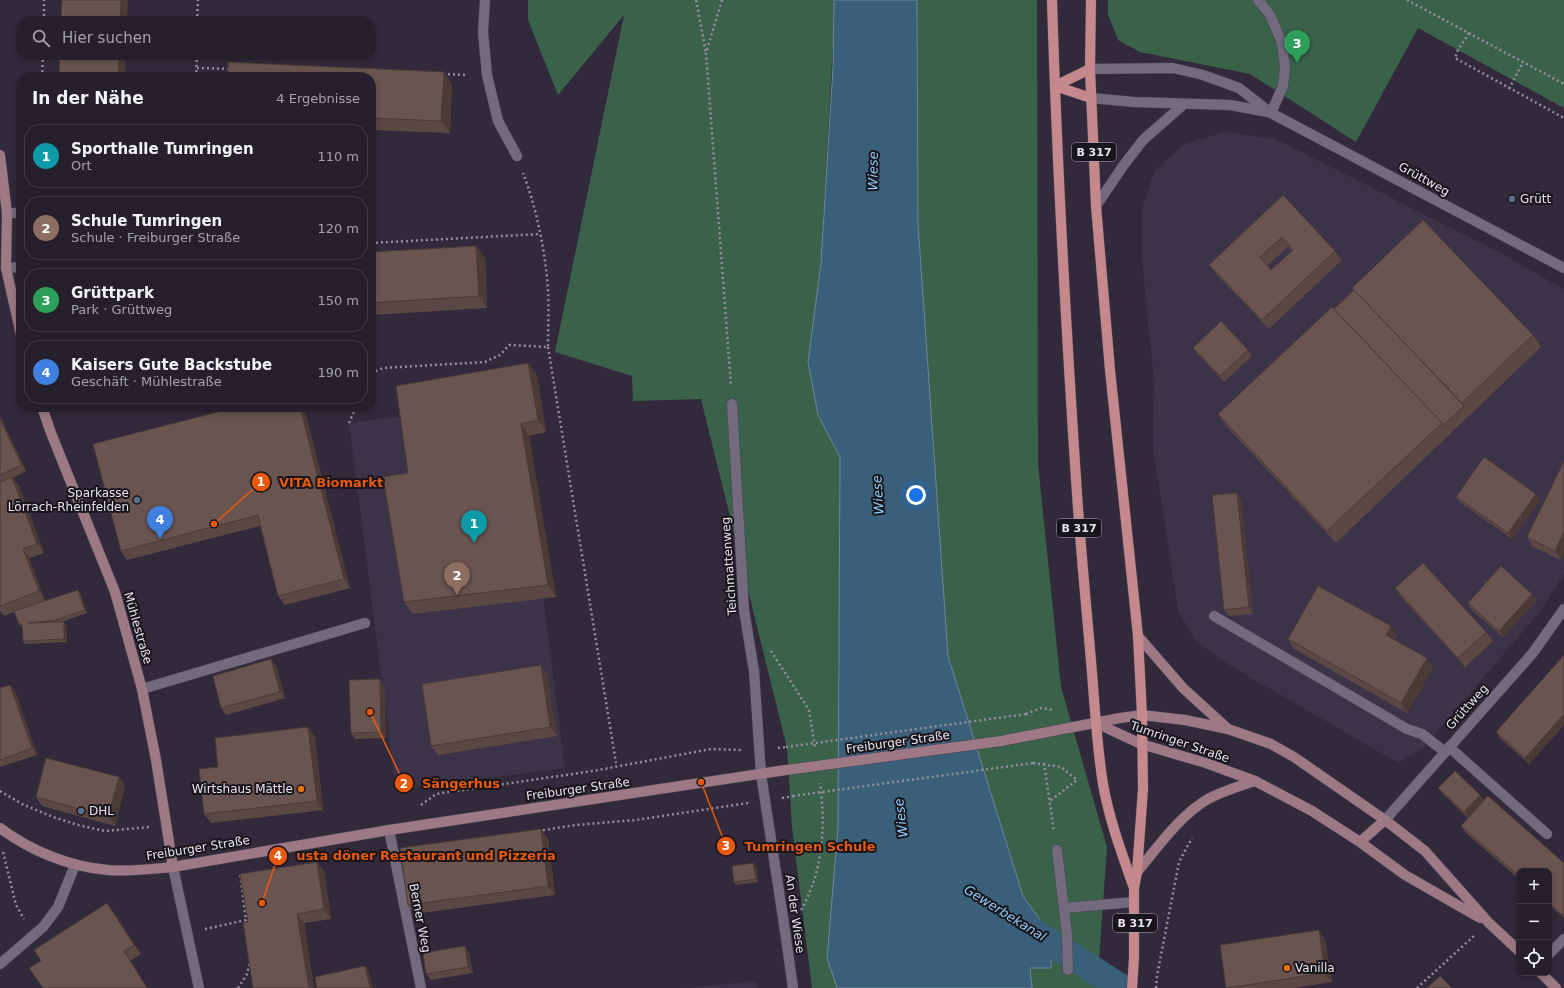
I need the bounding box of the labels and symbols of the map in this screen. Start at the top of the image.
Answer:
pin: 3 [1284,30,1310,63]
road number: B 317 [1072,143,1116,161]
water label: Wiese [865,151,881,191]
street label: Grüttweg [1396,159,1452,199]
place label: Grütt [1520,192,1552,206]
marker: Grütt [1507,194,1517,204]
callout: VITA Biomarkt [251,469,391,494]
text: 1 [257,475,265,489]
text: VITA Biomarkt [279,475,383,490]
water label: Wiese [869,475,887,515]
your location [906,485,926,505]
place label: Sparkasse Lörrach-Rheinfelden [8,486,129,514]
marker: Sparkasse Lörrach-Rheinfelden [132,495,142,505]
pin: 4 [147,506,173,539]
pin: 1 [461,510,487,543]
street label: Teichmattenweg [719,516,739,617]
road number: B 317 [1057,519,1101,537]
pin: 2 [444,562,470,595]
street label: Mühlestraße [121,590,155,666]
street label: Grüttweg [1443,681,1491,733]
street label: Tumringer Straße [1128,718,1231,766]
street label: Freiburger Straße [845,728,951,756]
callout: Sängerhus [394,771,508,796]
street label: Freiburger Straße [525,775,631,803]
text: Sängerhus [422,776,500,791]
text: 2 [400,777,408,791]
place label: Wirtshaus Mättle [192,782,293,796]
marker: Wirtshaus Mättle [296,784,306,794]
water label: Wiese [891,798,911,838]
place label: DHL [89,804,114,818]
marker: DHL [76,806,86,816]
street label: Freiburger Straße [145,833,251,863]
callout: Tumringen Schule [716,834,884,859]
text: 3 [722,839,730,853]
text: Tumringen Schule [744,839,876,854]
callout: usta döner Restaurant und Pizzeria [268,843,564,868]
text: usta döner Restaurant und Pizzeria [296,848,556,863]
text: 4 [274,849,282,863]
street label: An der Wiese [783,874,807,954]
street label: Berner Weg [406,882,434,954]
water label: Gewerbekanal [961,882,1049,944]
road number: B 317 [1113,914,1157,932]
place label: Vanilla [1295,961,1335,975]
marker: Vanilla [1282,963,1292,973]

